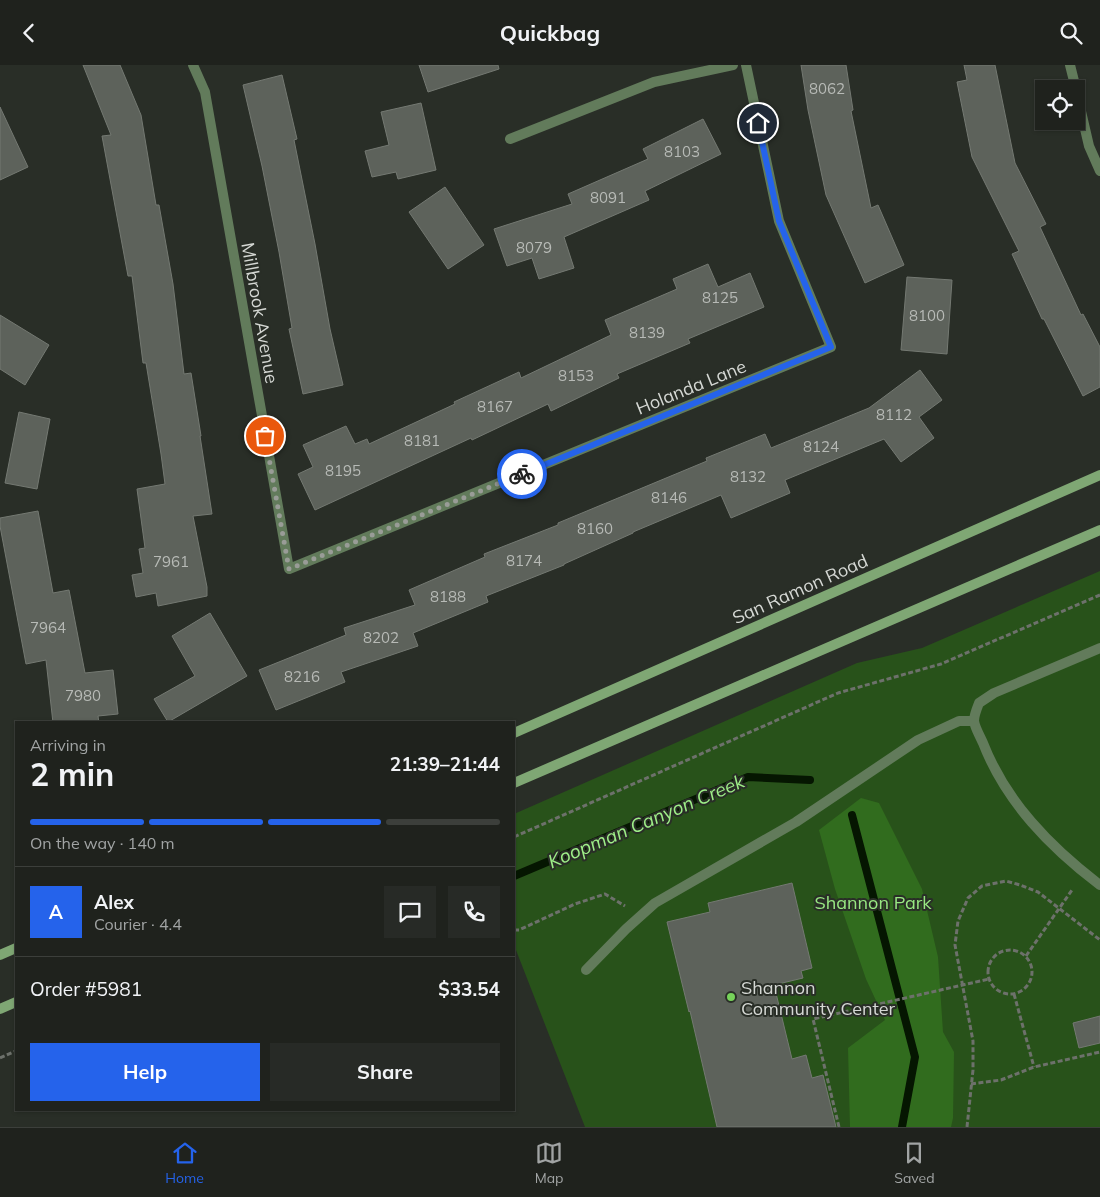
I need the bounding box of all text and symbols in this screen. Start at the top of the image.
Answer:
icon: back [15,19,43,47]
text: Quickbag [500,19,600,47]
icon: search [1057,19,1085,47]
house number: 8062 [809,79,845,98]
map controls [1035,80,1085,130]
button: locate [1035,80,1085,130]
pin [737,102,779,144]
icon: home [744,109,772,137]
house number: 8103 [664,142,700,161]
house number: 8091 [590,188,626,207]
house number: 8079 [516,238,552,257]
street label: Millbrook Avenue [236,241,284,385]
house number: 8125 [702,288,738,307]
house number: 8100 [909,306,945,325]
house number: 8139 [629,323,665,342]
street label: Holanda Lane [632,354,750,420]
house number: 8153 [558,366,594,385]
house number: 8167 [477,397,513,416]
house number: 8112 [876,405,912,424]
pin [244,415,286,457]
icon: bag [251,422,279,450]
house number: 8181 [404,431,440,450]
house number: 8124 [803,437,839,456]
courier [497,449,547,499]
icon: bike [508,460,536,488]
house number: 8195 [325,461,361,480]
house number: 8132 [730,467,766,486]
house number: 8146 [651,488,687,507]
house number: 8160 [577,519,613,538]
street label: San Ramon Road [729,549,871,629]
house number: 8174 [506,551,542,570]
house number: 7961 [153,552,189,571]
house number: 8188 [430,587,466,606]
house number: 7964 [30,618,66,637]
house number: 8202 [363,628,399,647]
house number: 8216 [284,667,320,686]
house number: 7980 [65,686,101,705]
text: Arriving in [30,735,106,755]
text: 21:39–21:44 [390,752,500,776]
text: 2 min [30,754,114,794]
water label: Koopman Canyon Creek [544,768,749,873]
text: On the way · 140 m [30,833,175,853]
button: chat [384,886,436,938]
button: phone [448,886,500,938]
text: Alex [94,890,134,914]
park label: Shannon Park [814,891,932,914]
text: A [49,900,63,924]
text: Courier · 4.4 [94,914,182,934]
place label: Shannon Community Center [741,976,895,1020]
text: Order #5981 [30,977,142,1001]
text: $33.54 [438,977,500,1001]
marker: Shannon Community Center [725,991,737,1003]
button: Help [30,1043,260,1101]
button: Share [270,1043,500,1101]
tab: Home [165,1139,204,1187]
tab: Map [535,1139,564,1187]
tab: Saved [894,1139,935,1187]

